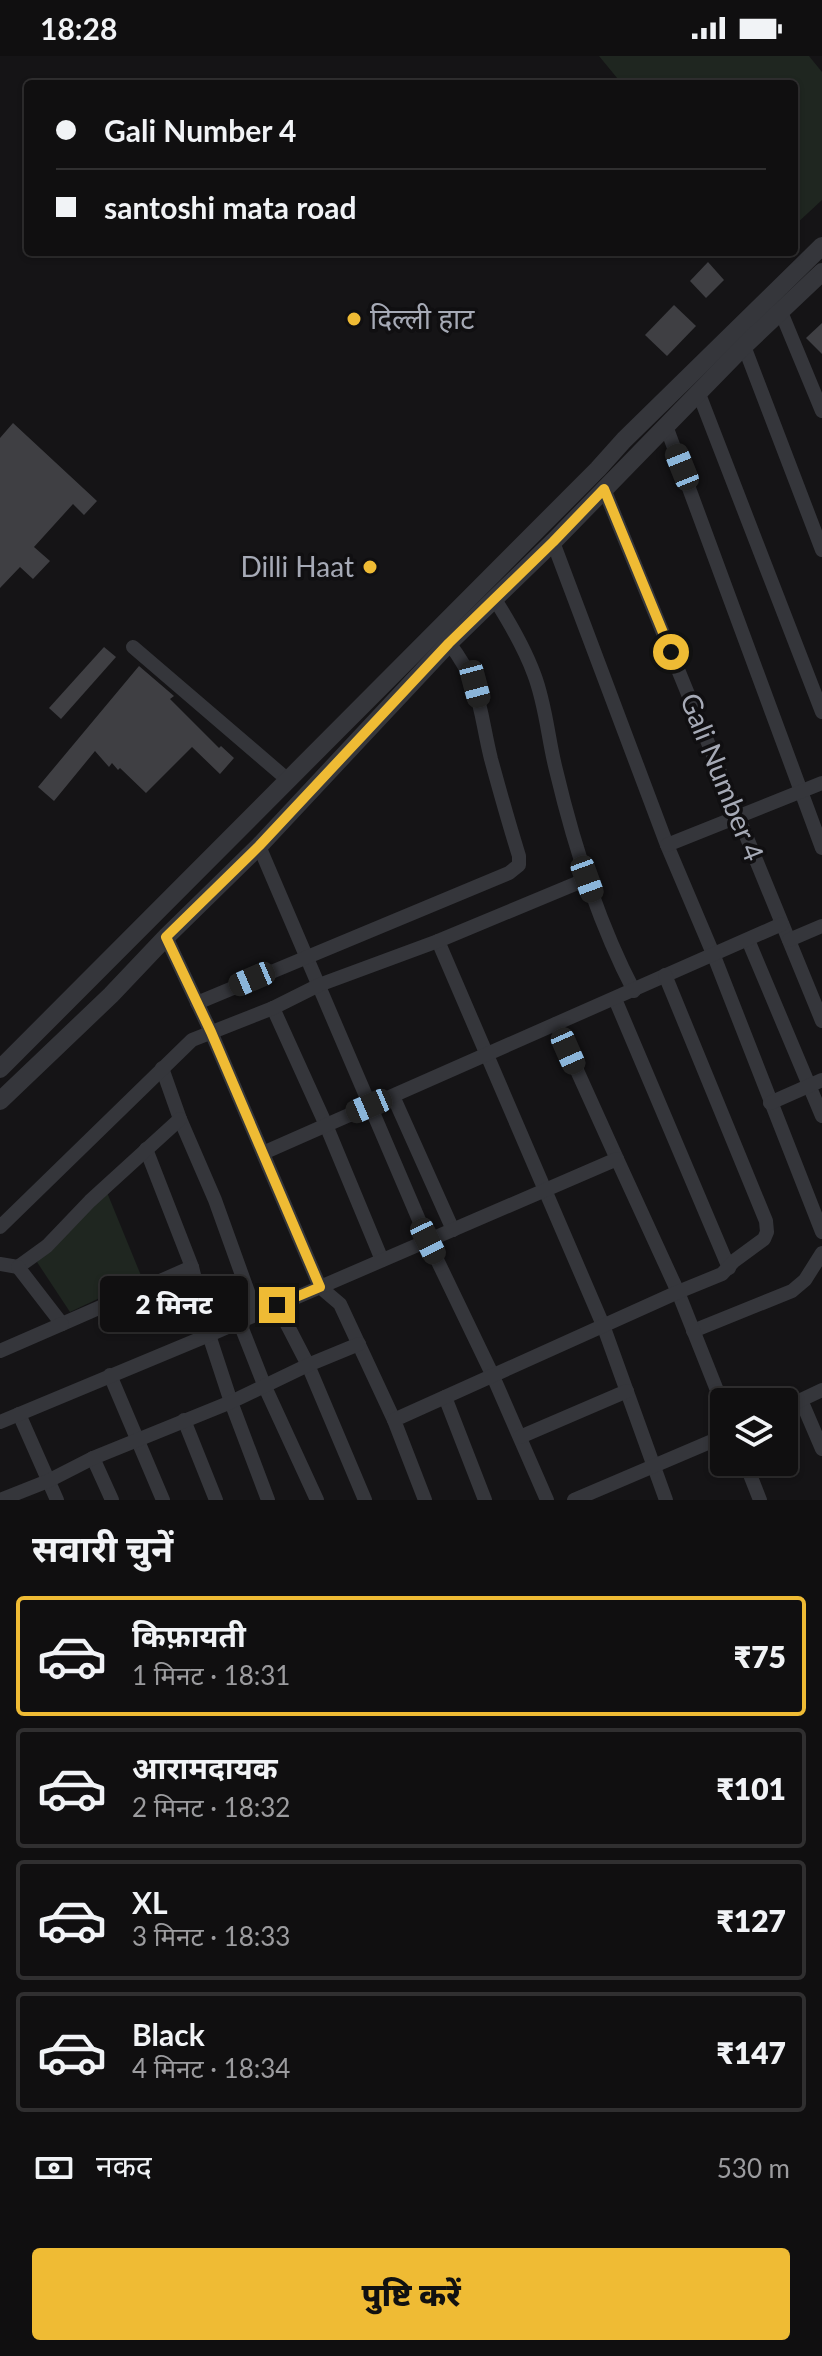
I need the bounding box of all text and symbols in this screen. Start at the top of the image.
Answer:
text: 18:28 [40,10,117,46]
text: Gali Number 4 [104,112,297,148]
text: santoshi mata road [104,189,356,225]
place label: दिल्ली हाट [370,301,475,335]
marker: दिल्ली हाट [345,310,363,328]
car [662,440,702,494]
place label: Dilli Haat [241,549,354,583]
marker: Dilli Haat [361,558,379,576]
route start [653,634,689,670]
car [457,658,493,710]
street label: Gali Number 4 [674,688,772,866]
car [568,852,606,906]
car [225,959,279,999]
car [547,1024,589,1078]
car [342,1086,396,1126]
car [407,1214,449,1268]
callout: 2 मिनट [101,1277,249,1333]
route end [259,1287,295,1323]
text: 2 मिनट [135,1288,213,1320]
map controls [710,1388,798,1476]
button: layers [710,1388,798,1476]
text: सवारी चुनें [32,1526,173,1570]
text: किफ़ायती [132,1617,246,1653]
icon: car [36,1620,108,1692]
text: ₹75 [734,1638,786,1674]
text: 1 मिनट · 18:31 [132,1659,290,1691]
text: आरामदायक [132,1749,278,1785]
icon: car [36,1752,108,1824]
text: ₹101 [716,1770,786,1806]
text: 2 मिनट · 18:32 [132,1791,290,1823]
icon: car [36,1884,108,1956]
text: XL [132,1884,168,1920]
text: ₹127 [716,1902,786,1938]
text: 3 मिनट · 18:33 [132,1920,290,1952]
icon: car [36,2016,108,2088]
text: Black [132,2016,205,2052]
text: ₹147 [716,2034,786,2070]
text: 4 मिनट · 18:34 [132,2052,290,2084]
icon: cash [32,2146,76,2190]
text: नकद [96,2147,152,2183]
text: 530 m [717,2152,790,2184]
button: पुष्टि करें [32,2248,790,2340]

